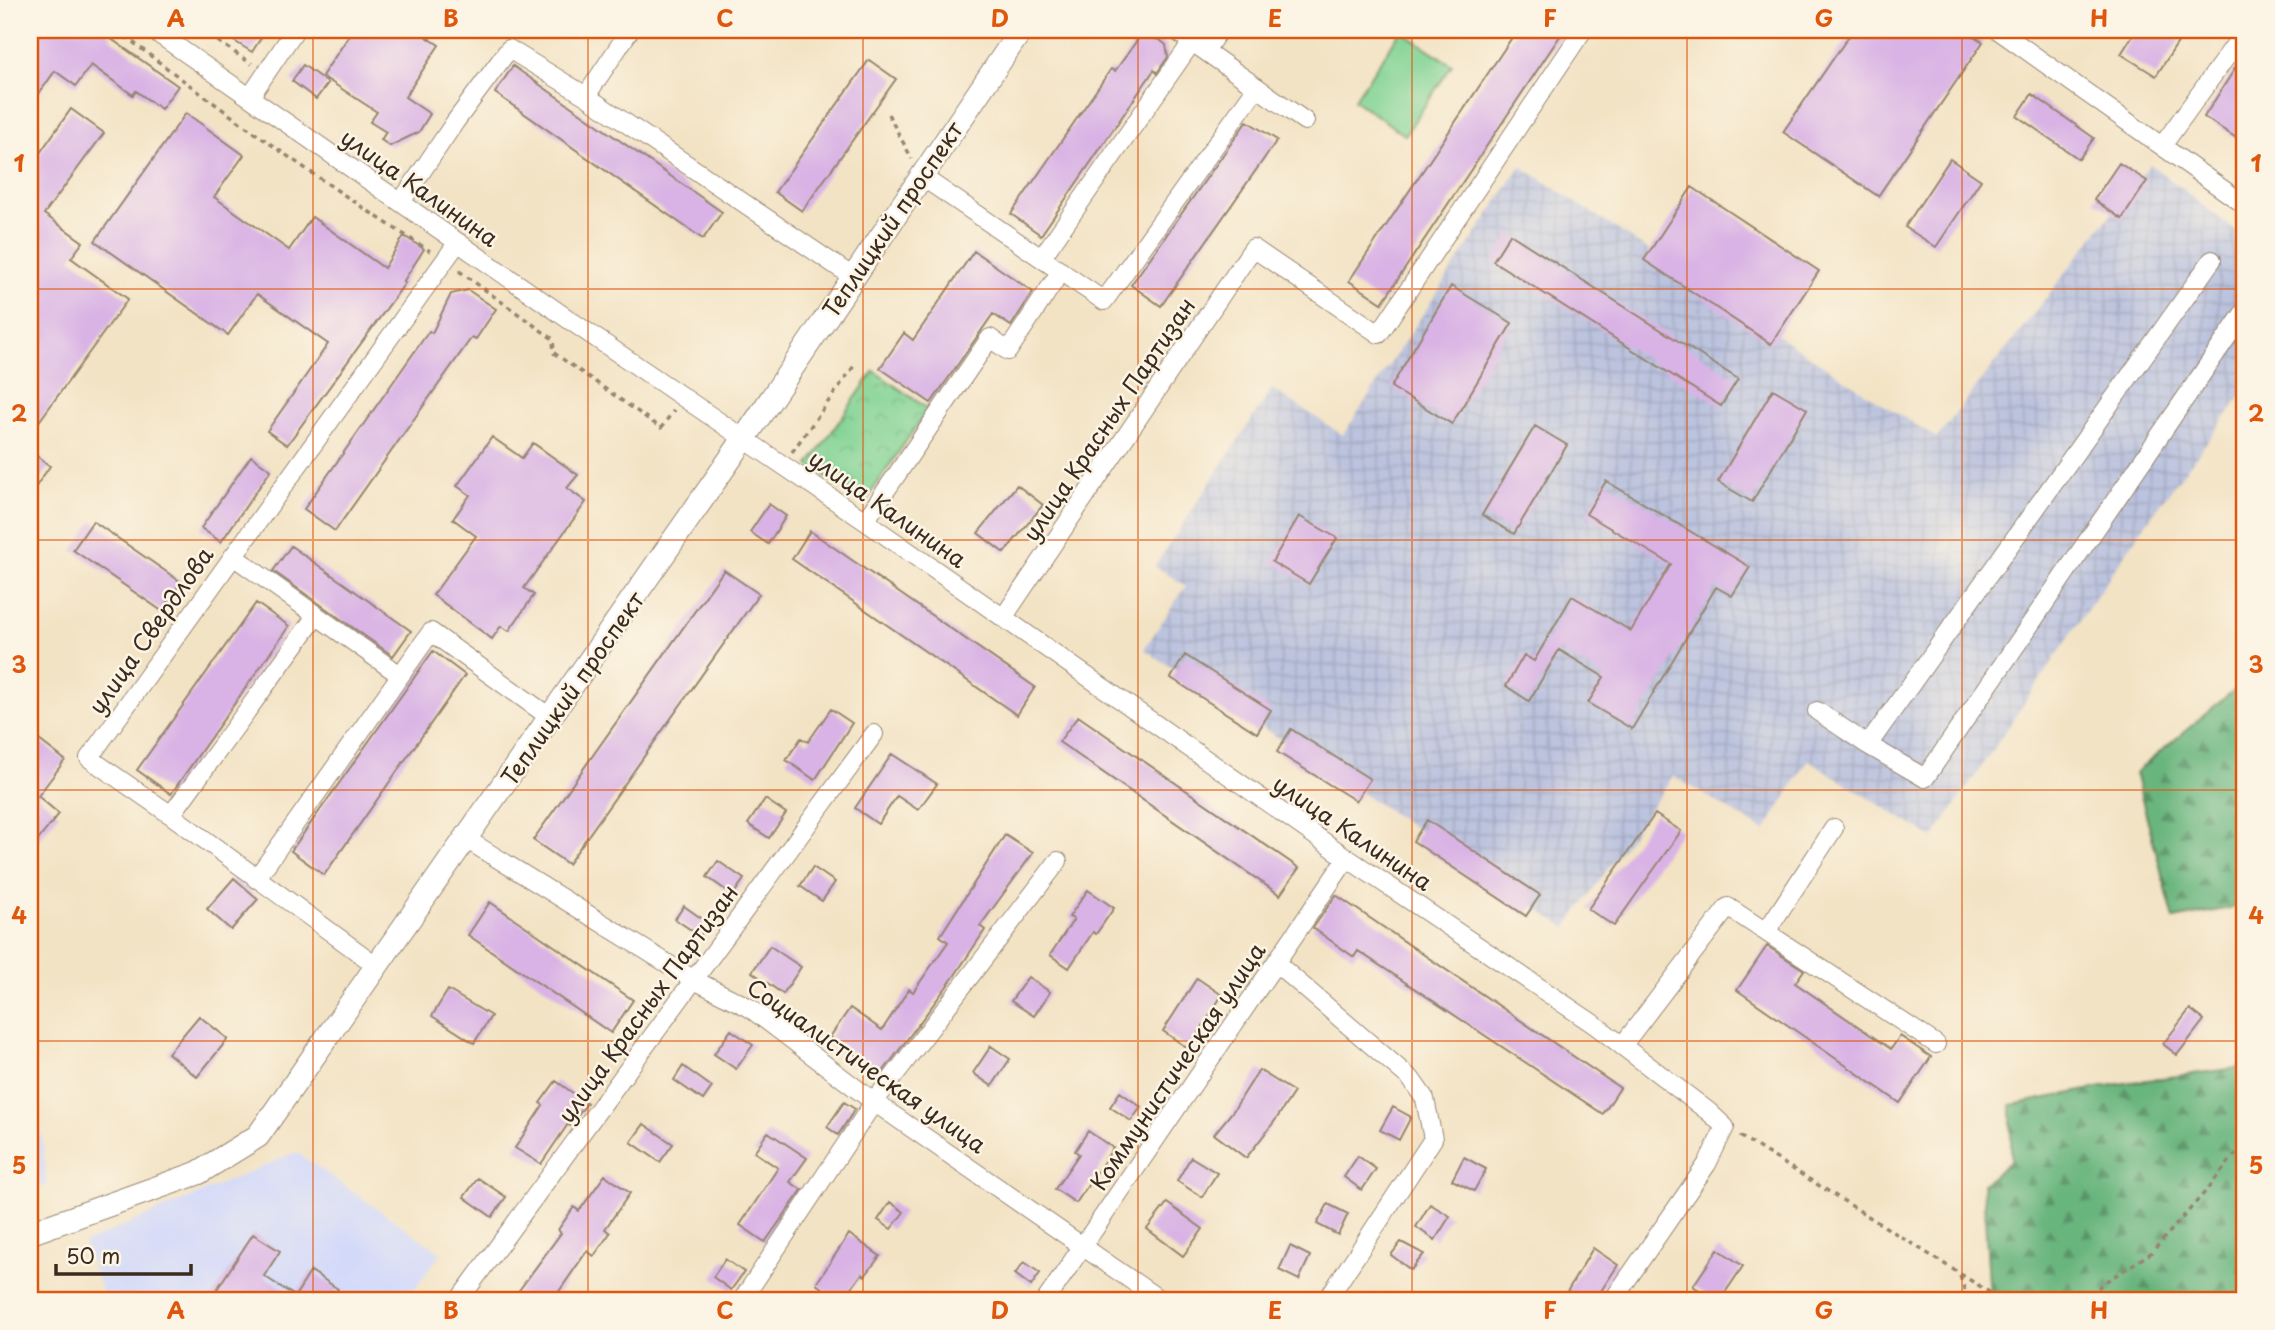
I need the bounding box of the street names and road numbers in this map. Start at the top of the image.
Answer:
street label: Теплицкий проспект [813,113,971,324]
street label: улица Калинина [334,119,507,255]
street label: улица Красных Партизан [1013,290,1203,548]
street label: улица Калинина [802,440,975,576]
street label: улица Свердлова [79,538,221,721]
street label: Теплицкий проспект [492,583,653,792]
street label: улица Калинина [1266,766,1440,899]
street label: улица Красных Партизан [548,876,746,1130]
street label: Коммунистическая улица [1081,934,1274,1197]
street label: Социалистическая улица [740,969,994,1161]

